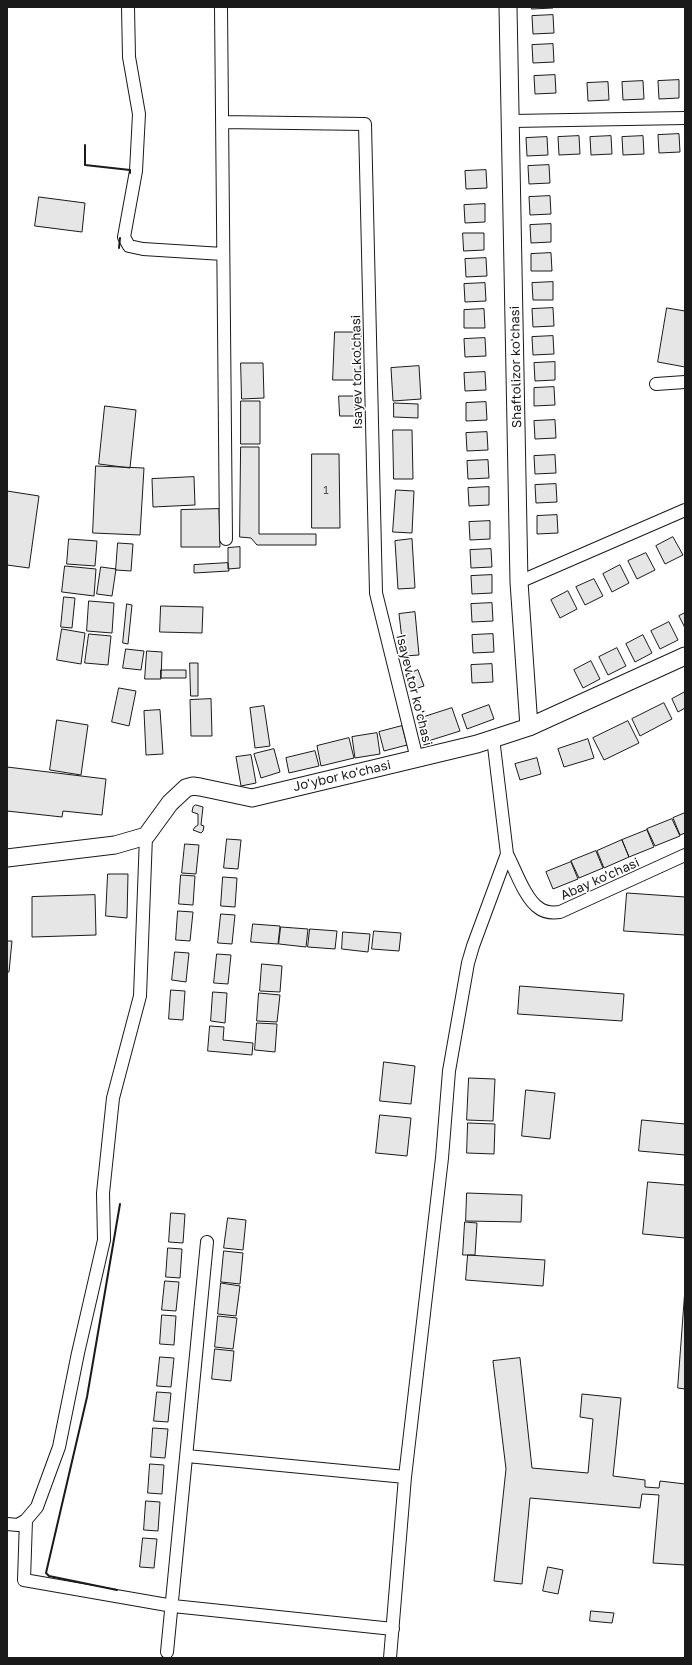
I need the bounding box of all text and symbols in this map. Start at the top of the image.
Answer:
street label: Shaftolizor ko'chasi [507,306,525,428]
street label: Isayev tor ko'chasi [348,315,366,429]
house number: 1 [323,484,329,498]
street label: Isayev tor ko'chasi [393,633,435,747]
street label: Jo'ybor ko'chasi [292,757,392,795]
street label: Abay ko'chasi [558,855,642,903]

